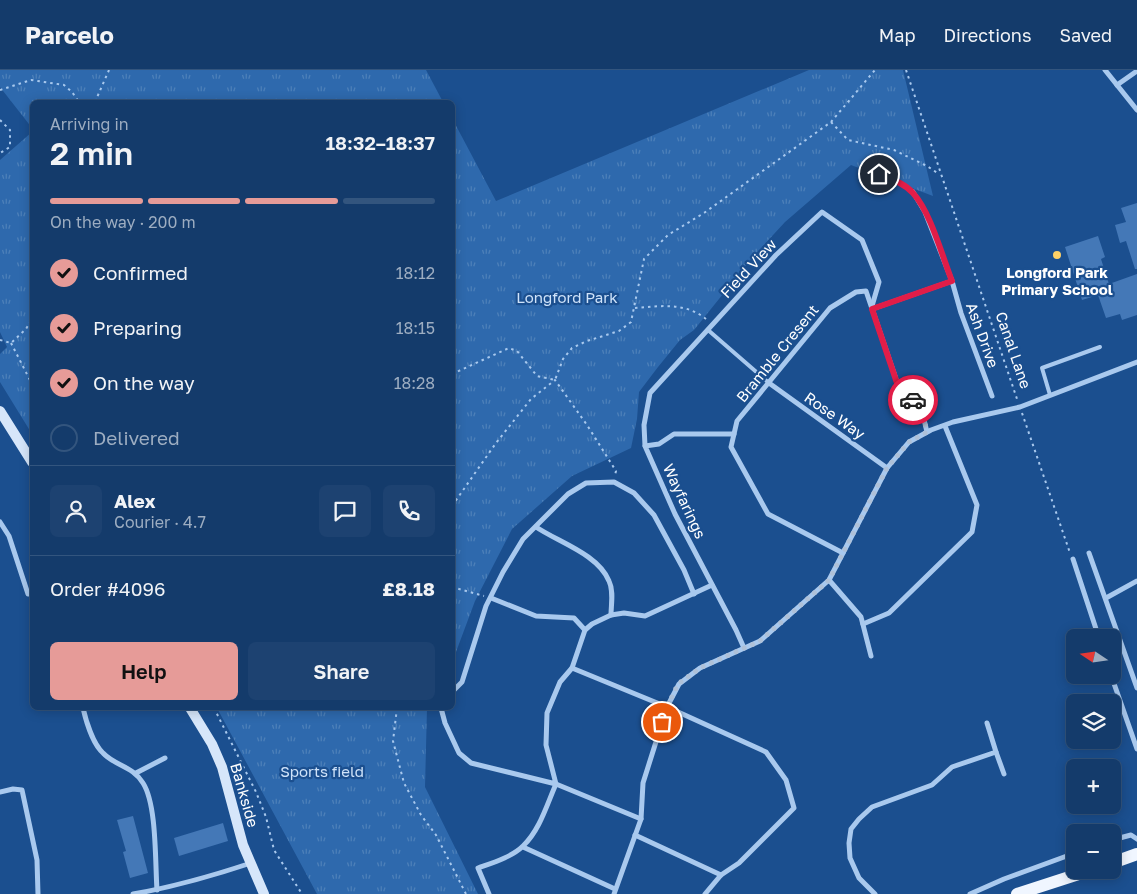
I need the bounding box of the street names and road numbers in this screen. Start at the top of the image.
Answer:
street label: Field View [716,235,780,301]
street label: Ash Drive [963,300,1003,370]
street label: Bramble Cresent [732,301,822,405]
street label: Canal Lane [992,309,1036,391]
street label: Rose Way [801,388,869,443]
street label: Wayfarings [660,461,710,541]
street label: Bankside [227,761,263,830]

